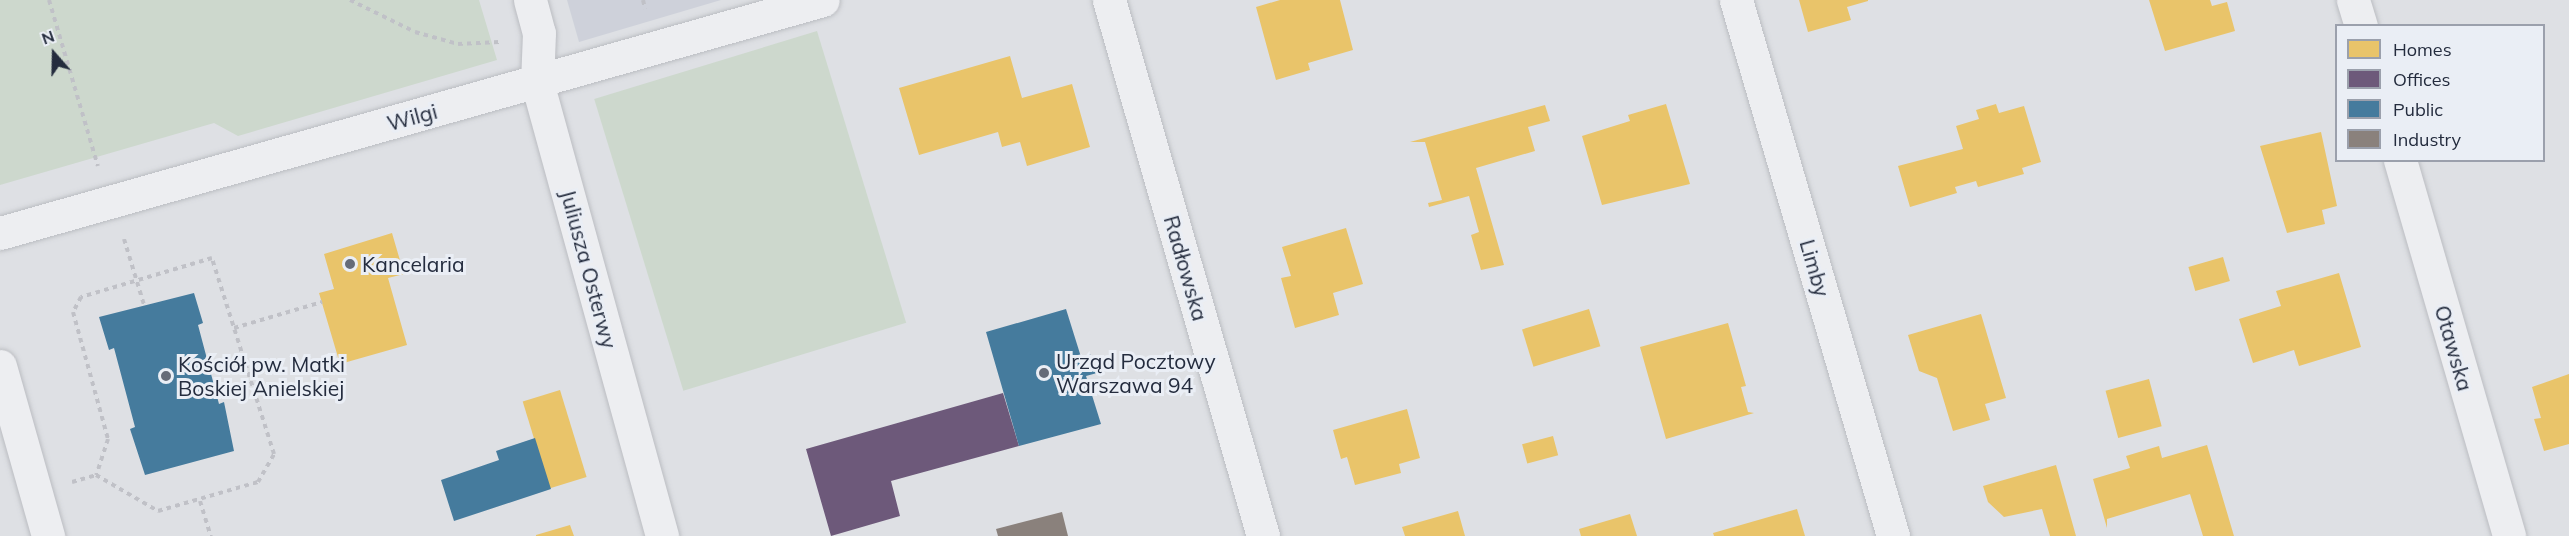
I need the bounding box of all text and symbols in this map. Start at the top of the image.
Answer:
north arrow [24,24,84,84]
legend [2335,24,2545,162]
text: N [39,26,57,49]
text: Homes [2393,38,2452,61]
text: Offices [2393,68,2450,91]
street label: Wilgi [384,98,440,136]
text: Public [2393,98,2443,121]
text: Industry [2393,128,2461,151]
street label: Juliusza Osterwy [556,187,622,351]
street label: Radłowska [1159,212,1213,324]
street label: Limby [1795,236,1835,300]
place label: Kancelaria [362,251,465,277]
marker: Kancelaria [343,257,357,271]
street label: Otawska [2430,302,2478,394]
place label: Urząd Pocztowy Warszawa 94 [1056,348,1216,398]
place label: Kościół pw. Matki Boskiej Anielskiej [178,351,345,401]
marker: Urząd Pocztowy Warszawa 94 [1037,366,1051,380]
marker: Kościół pw. Matki Boskiej Anielskiej [159,369,173,383]

